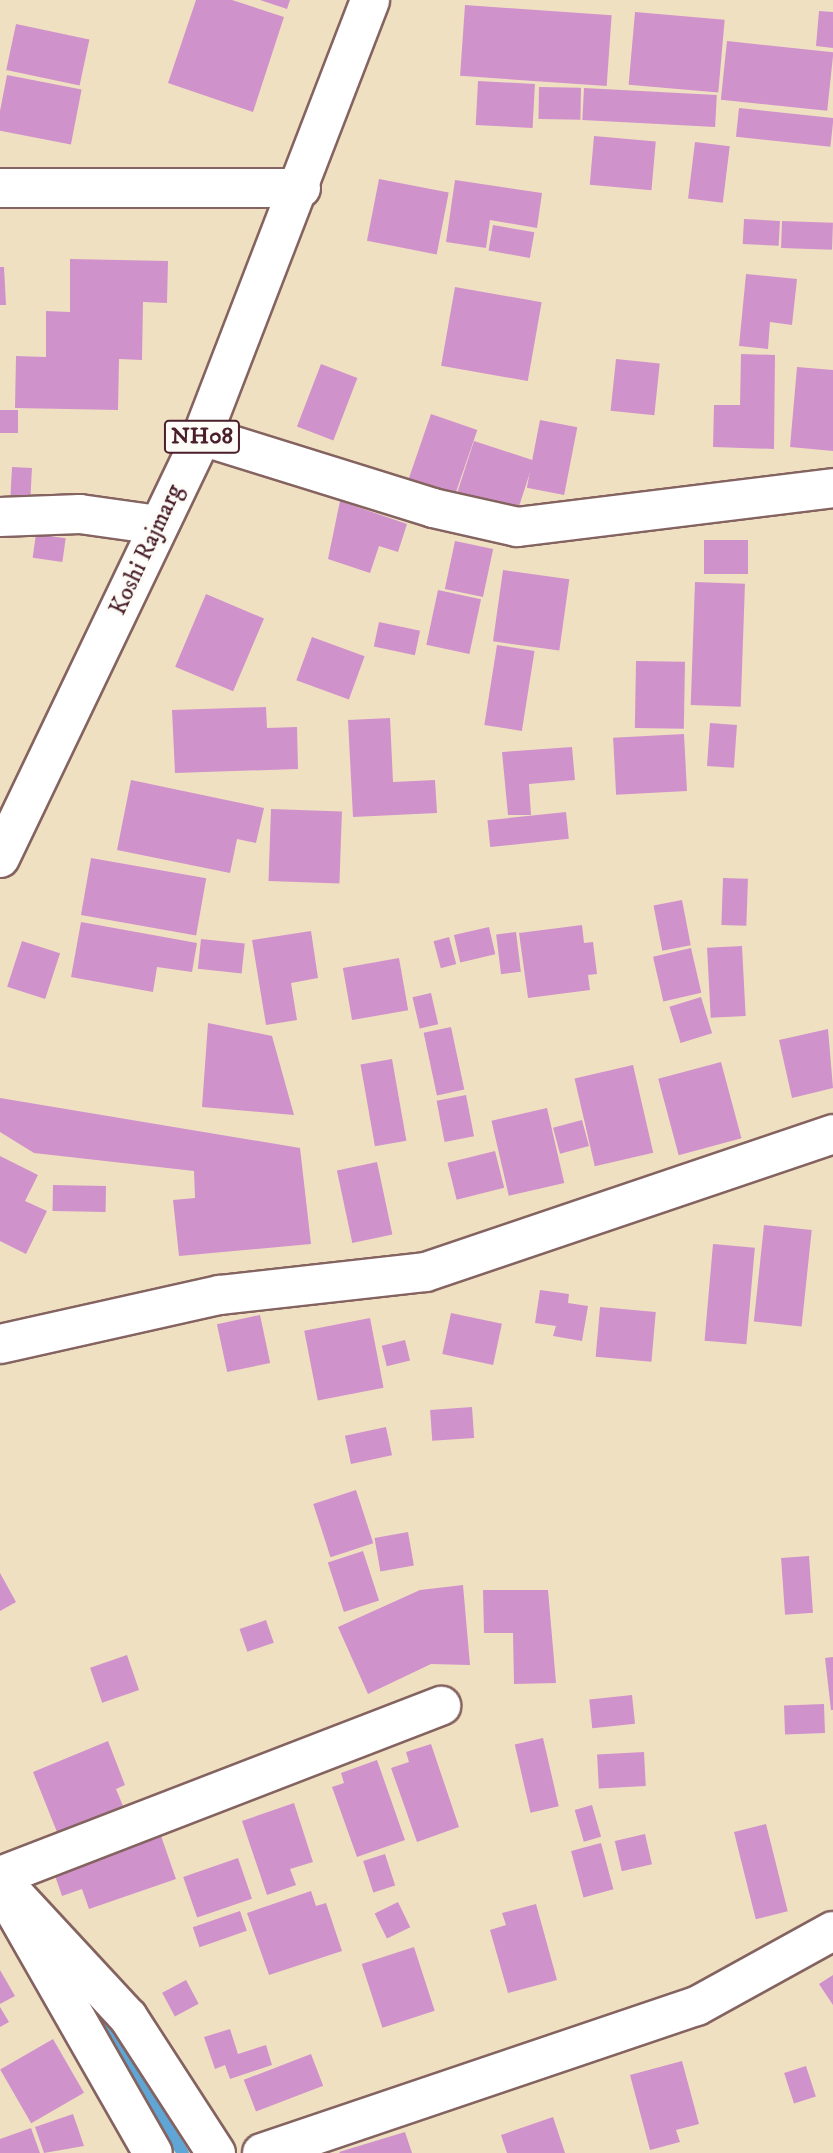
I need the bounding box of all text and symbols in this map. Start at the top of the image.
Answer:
road number: NH08 [164,418,241,457]
street label: Koshi Rajmarg [104,480,190,620]

